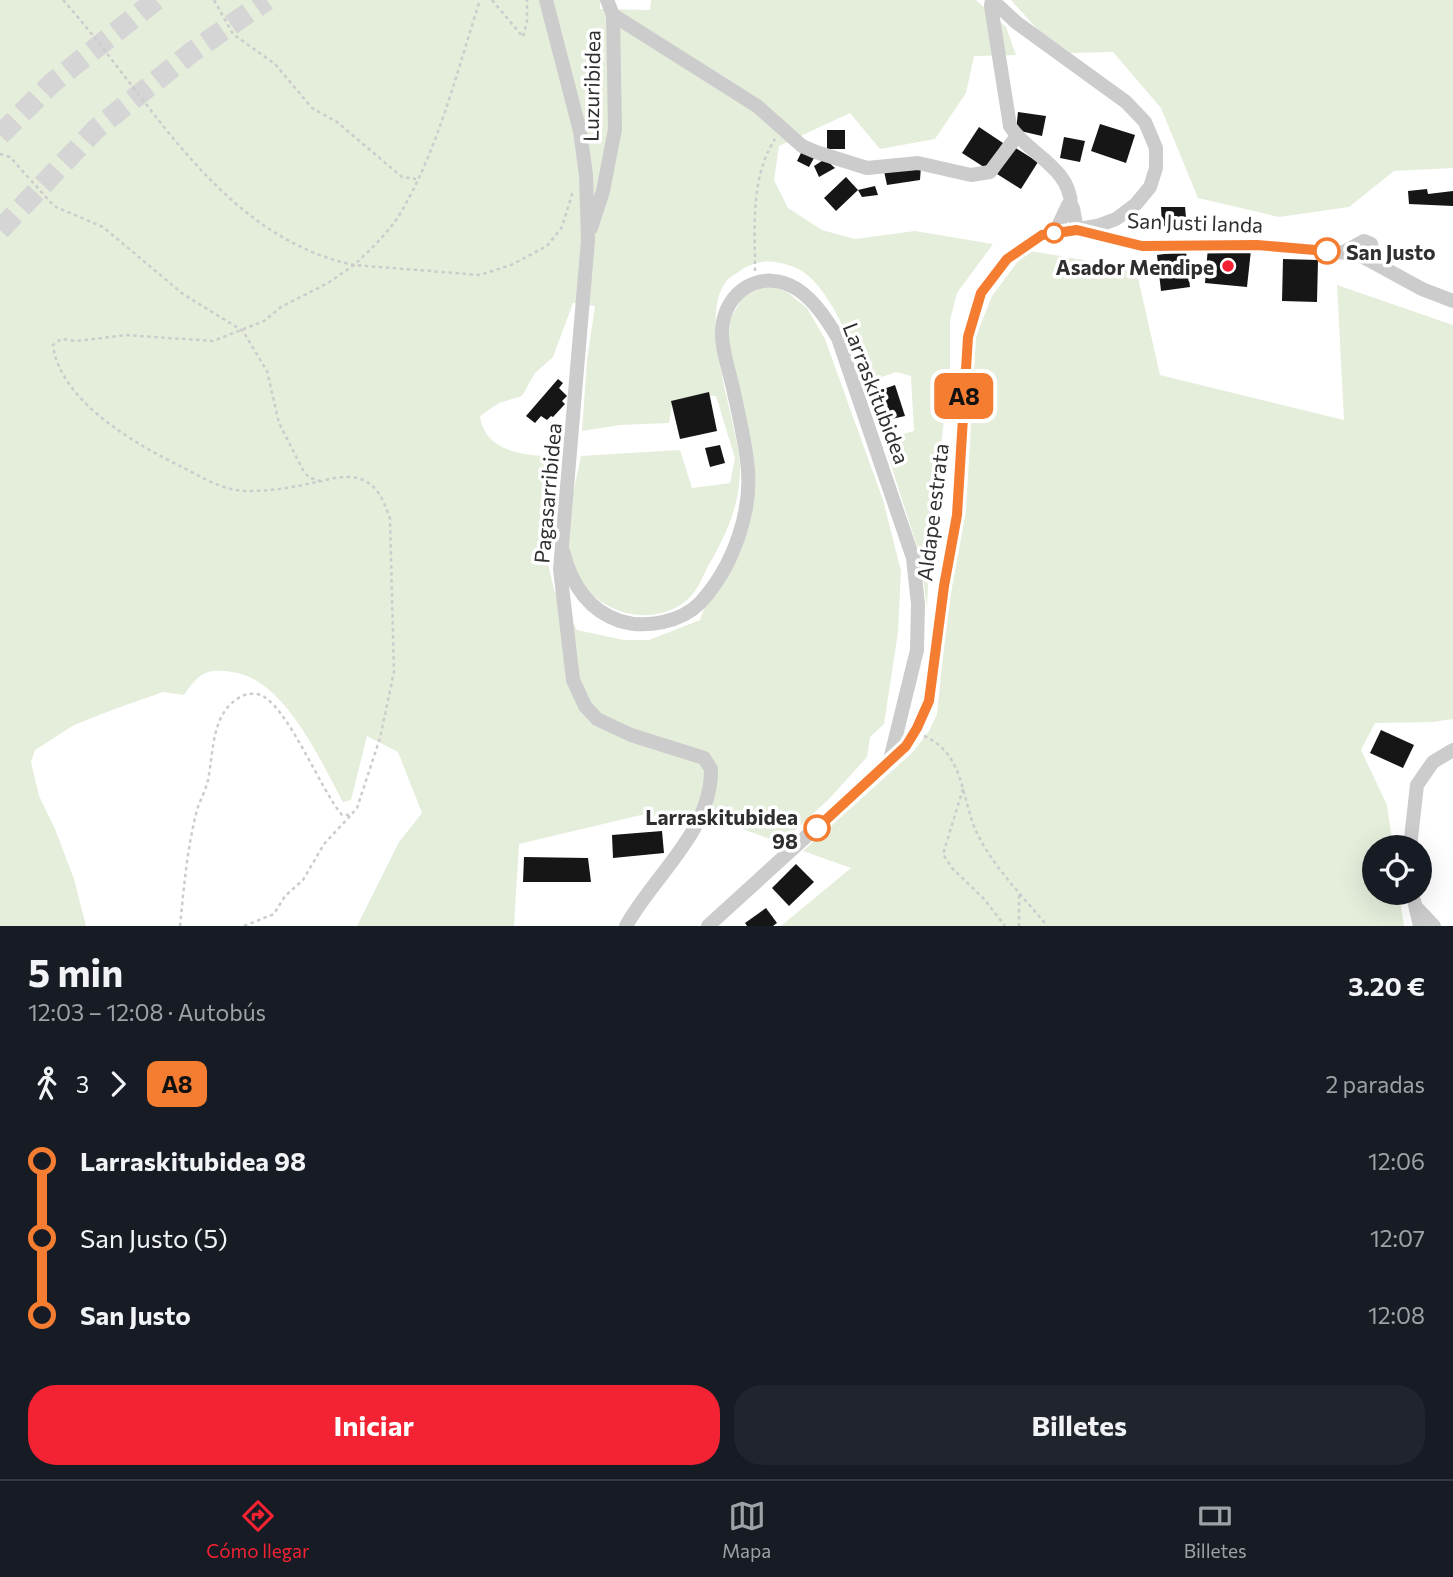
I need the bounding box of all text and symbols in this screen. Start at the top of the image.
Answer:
street label: Luzuribidea [578,30,604,142]
street label: San Justi landa [1127,207,1263,237]
unlabelled marker [1044,223,1064,243]
marker: San Justo [1314,238,1340,264]
place label: San Justo [1346,239,1436,264]
place label: Asador Mendipe [1056,254,1214,279]
marker: Asador Mendipe [1220,258,1236,274]
street label: Larraskitubidea [839,319,915,467]
line badge: A8 [932,373,996,419]
text: A8 [948,381,980,410]
street label: Pagasarribidea [528,422,566,564]
street label: Aldape estrata [911,442,953,582]
place label: Larraskitubidea 98 [645,804,798,853]
marker: Larraskitubidea 98 [804,815,830,841]
map controls [1362,835,1432,905]
button: locate [1362,835,1432,905]
text: 5 min [28,948,123,995]
text: 3.20 € [1348,970,1425,1001]
text: 12:03 – 12:08 · Autobús [28,998,266,1026]
icon: walk [28,1065,66,1103]
icon: forward [99,1065,137,1103]
text: A8 [161,1069,193,1098]
text: 3 [76,1070,89,1098]
text: 2 paradas [1325,1070,1425,1098]
text: Larraskitubidea 98 [80,1145,306,1176]
text: 12:06 [1368,1147,1425,1175]
text: San Justo (5) [80,1222,228,1253]
text: 12:07 [1370,1224,1425,1252]
text: San Justo [80,1299,191,1330]
text: 12:08 [1368,1301,1425,1329]
button: Iniciar [28,1385,720,1465]
button: Billetes [734,1385,1425,1465]
tab: Cómo llegar [206,1497,310,1562]
tab: Mapa [722,1497,771,1562]
tab: Billetes [1184,1497,1247,1562]

